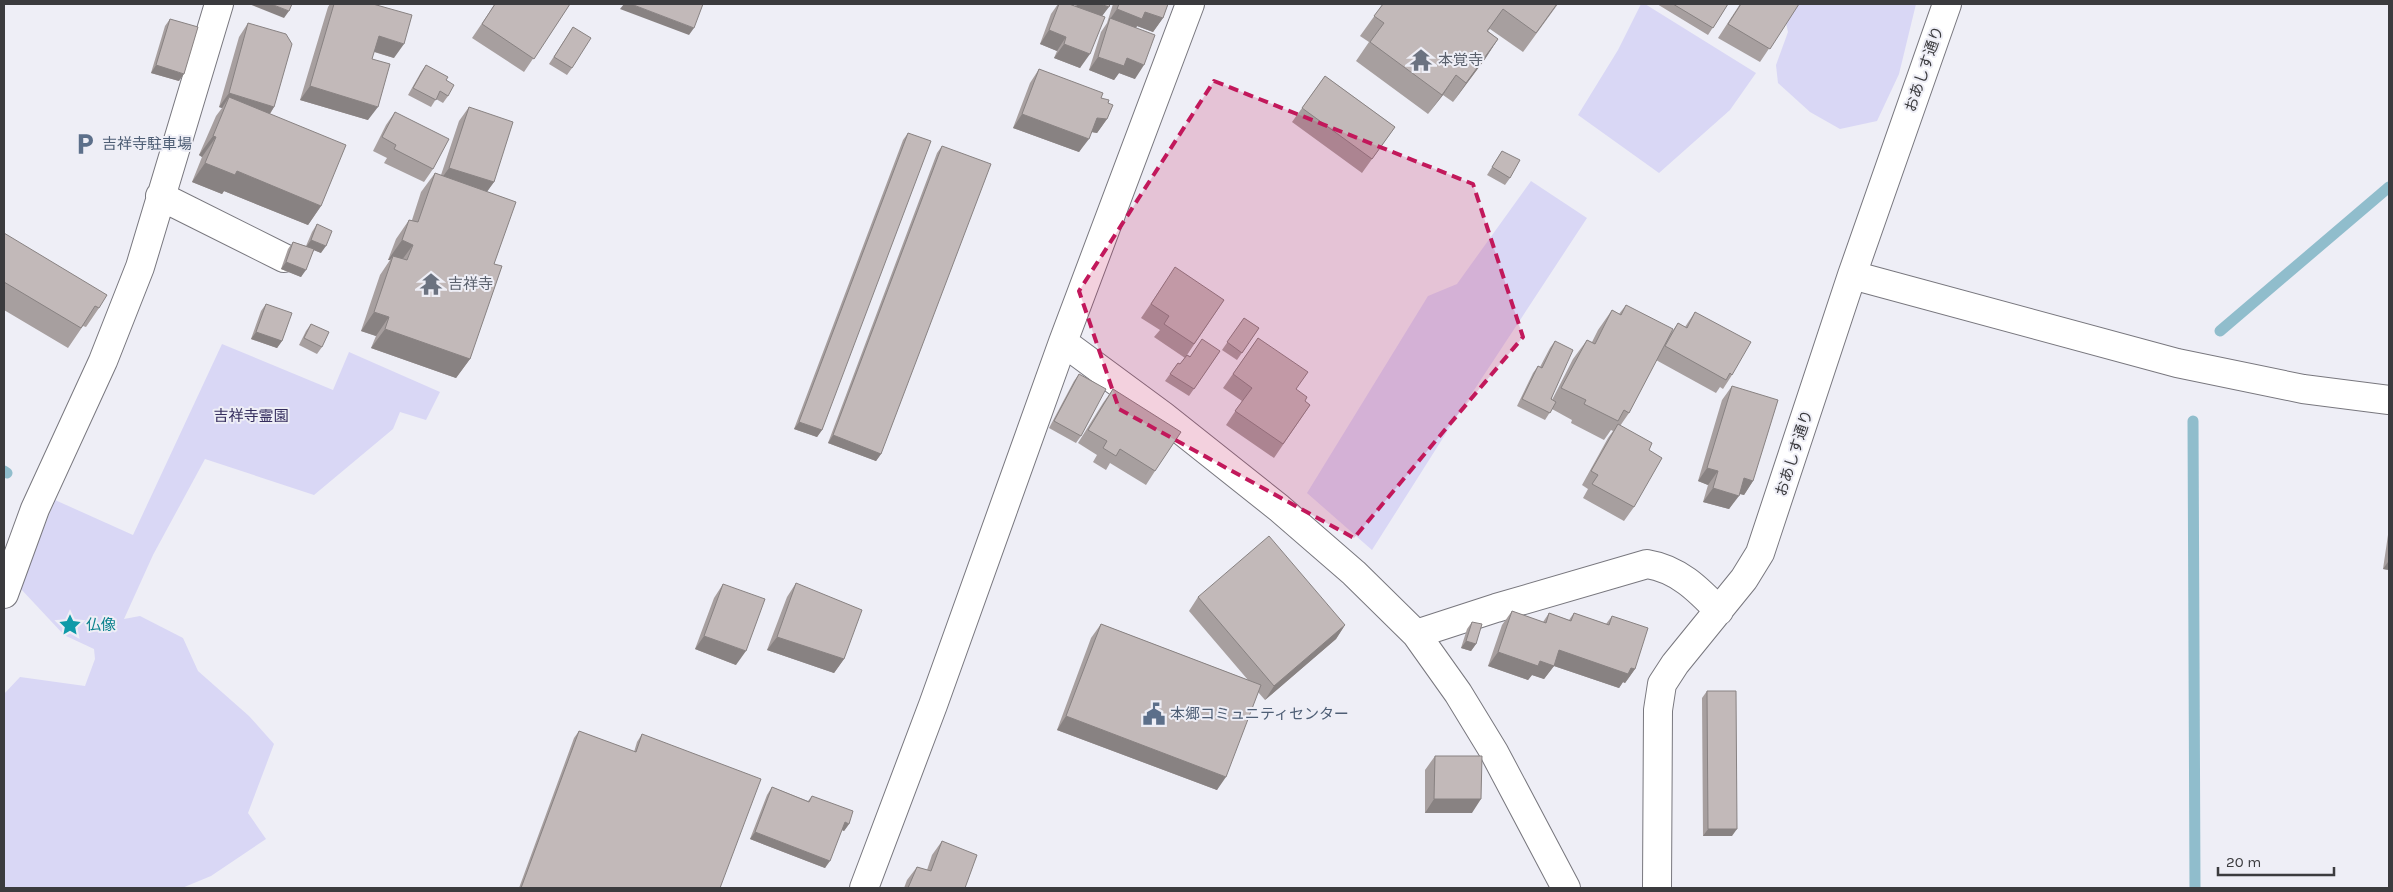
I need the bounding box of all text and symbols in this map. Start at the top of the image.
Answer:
street label: おあしす通り [1901,24,1947,114]
temple icon: 本覚寺 [1408,47,1434,73]
place label: 本覚寺 [1438,51,1483,69]
parking icon: 吉祥寺駐車場 [72,131,98,157]
place label: 吉祥寺駐車場 [102,135,192,153]
temple icon: 吉祥寺 [418,271,444,297]
place label: 吉祥寺 [448,275,493,293]
park label: 吉祥寺霊園 [213,407,289,425]
street label: おあしす通り [1772,408,1816,498]
place icon: 仏像 [57,612,83,638]
place label: 仏像 [86,616,116,634]
public building icon: 本郷コミュニティセンター [1141,701,1167,727]
place label: 本郷コミュニティセンター [1170,705,1349,723]
scale bar [2218,844,2334,876]
text: 20 m [2226,853,2261,871]

